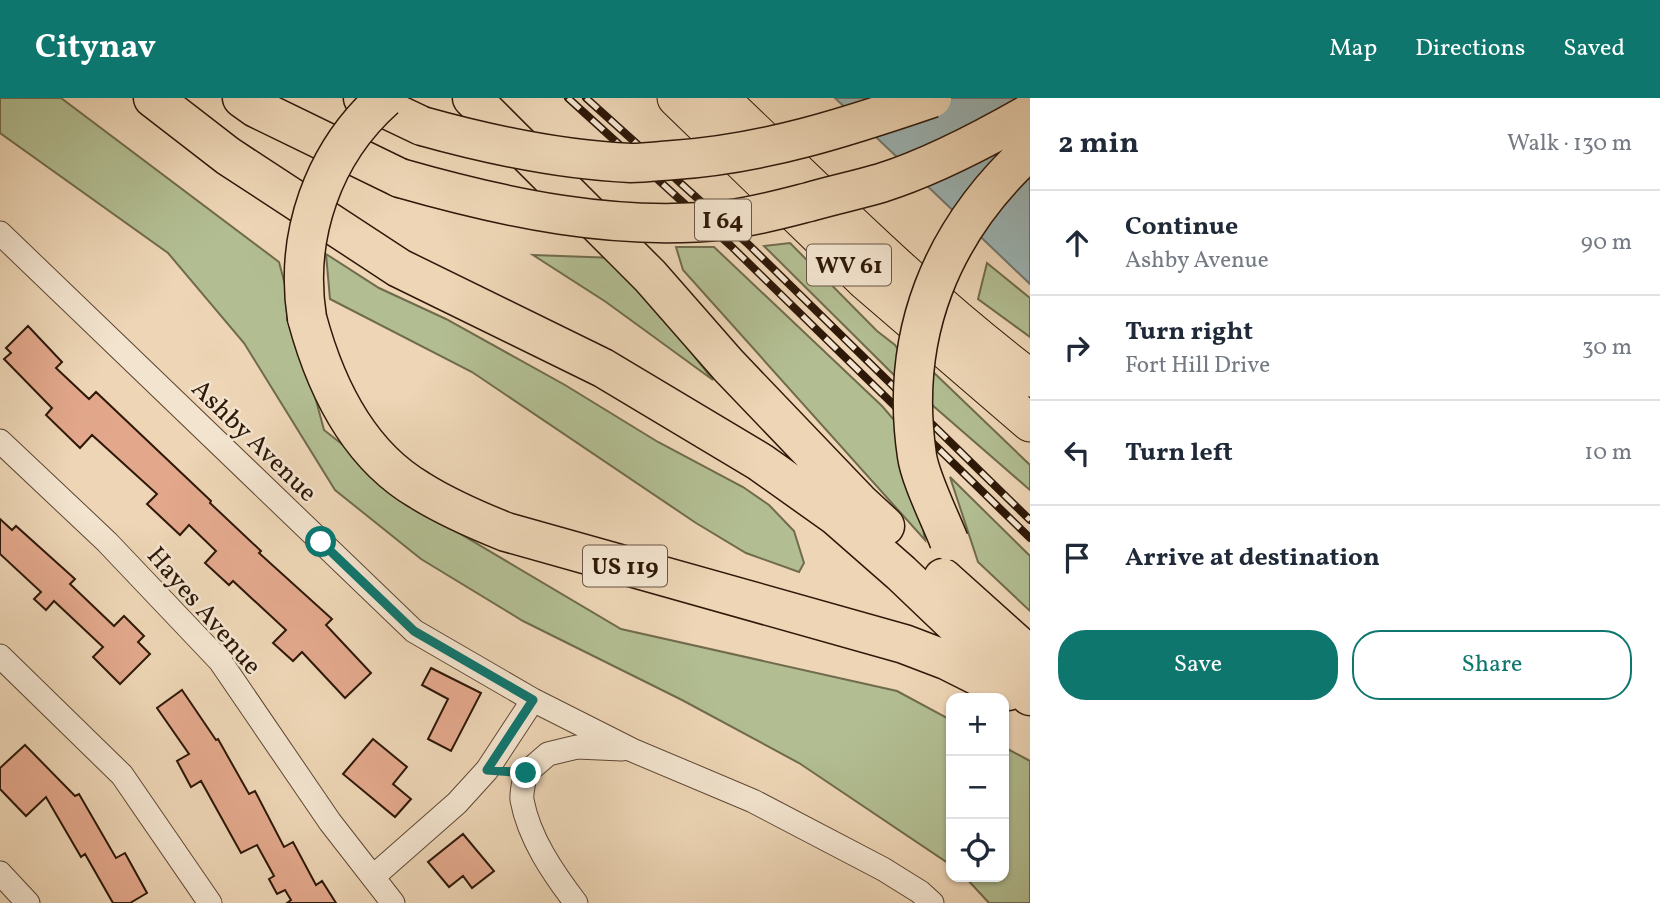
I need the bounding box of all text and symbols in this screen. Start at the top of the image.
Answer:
text: Citynav [35,26,156,72]
text: Map [1329,32,1377,66]
text: Directions [1415,32,1525,66]
text: Saved [1563,32,1625,66]
text: 2 min [1058,123,1139,165]
text: Walk · 130 m [1507,128,1632,160]
road number: I 64 [695,199,751,240]
text: Continue [1125,209,1238,245]
icon: ahead [1058,224,1096,262]
text: 90 m [1581,227,1632,259]
road number: WV 61 [807,244,891,286]
text: Ashby Avenue [1125,245,1269,277]
text: Turn right [1125,314,1253,350]
icon: right [1058,329,1096,367]
text: 30 m [1582,332,1632,364]
text: Fort Hill Drive [1125,350,1270,382]
street label: Ashby Avenue [183,372,325,511]
icon: left [1058,434,1096,472]
text: Turn left [1125,435,1233,471]
text: 10 m [1584,437,1632,469]
route start [305,526,336,557]
street label: Hayes Avenue [138,539,269,683]
icon: arrive [1058,539,1096,577]
text: Arrive at destination [1125,540,1380,576]
road number: US 119 [583,546,667,587]
button: Save [1058,630,1338,700]
button: Share [1352,630,1632,700]
map controls [946,693,1009,882]
button: + [946,693,1009,756]
button: − [946,756,1009,819]
route end [510,757,541,788]
button: locate [946,819,1009,882]

